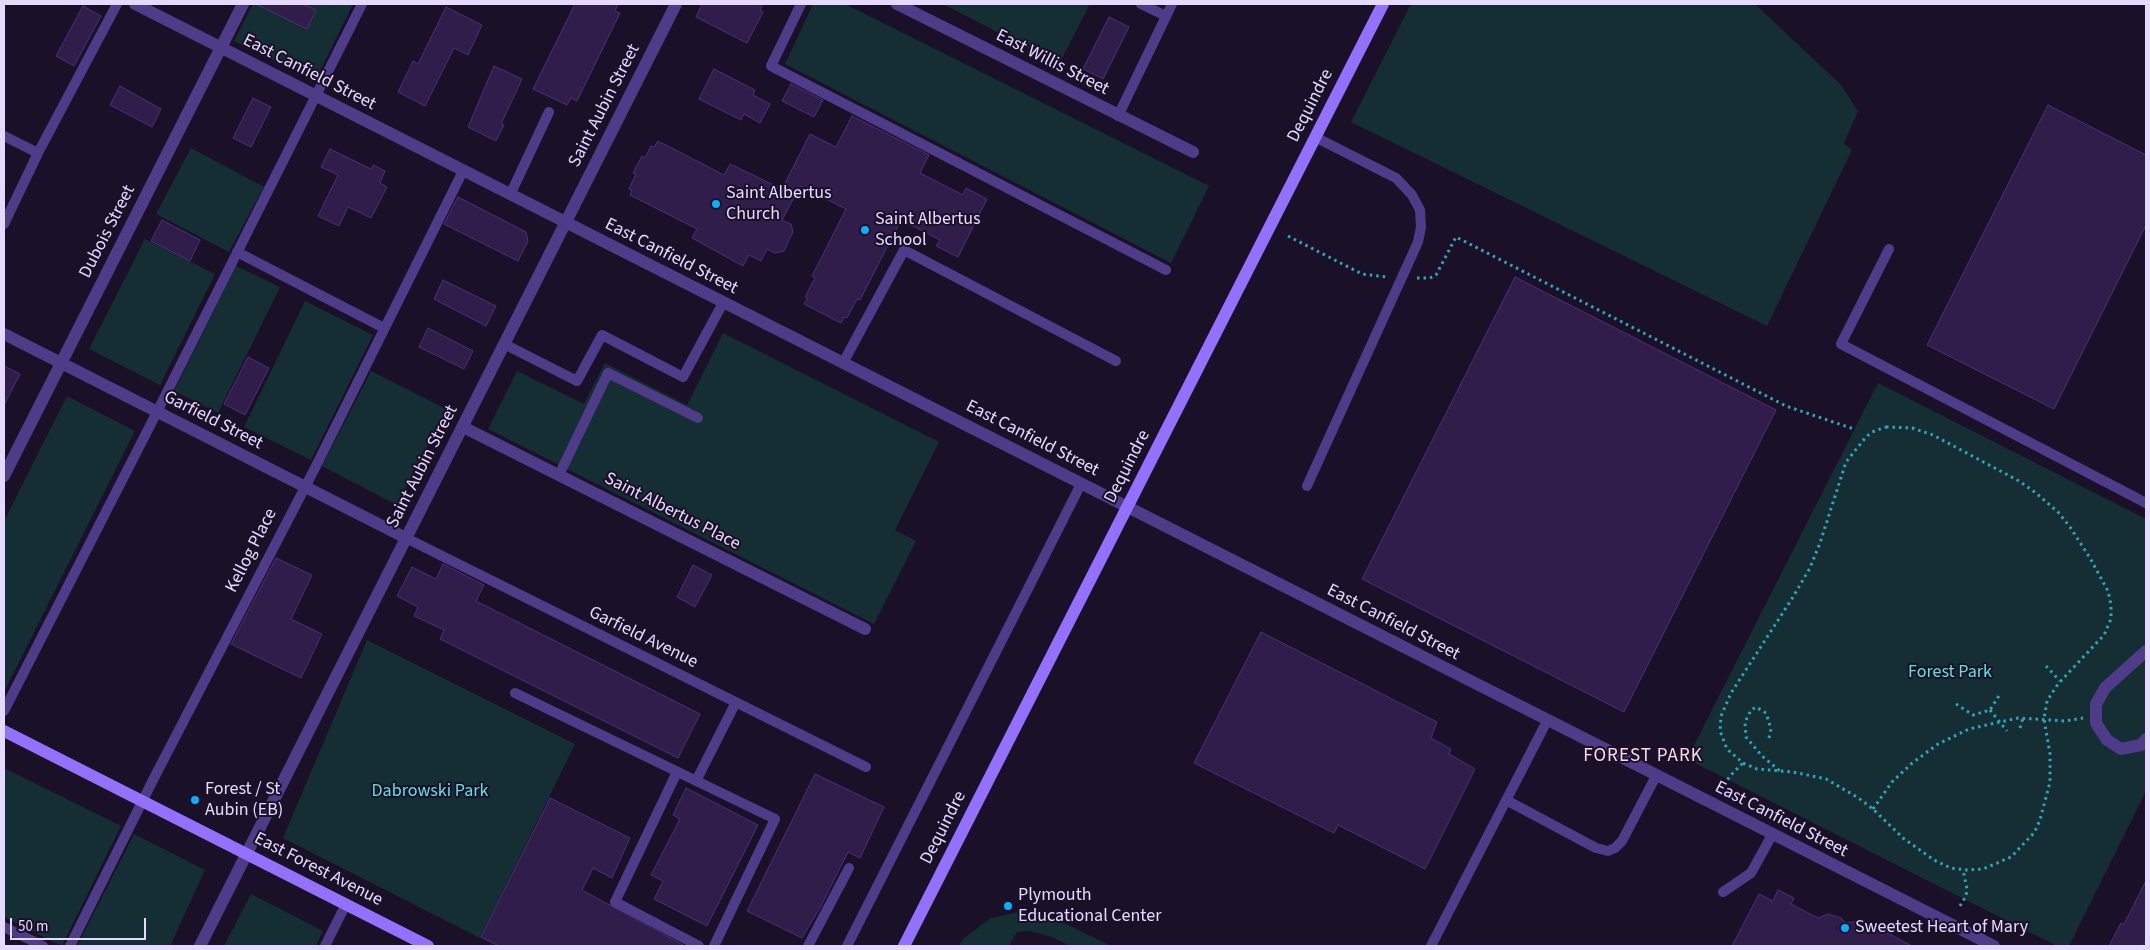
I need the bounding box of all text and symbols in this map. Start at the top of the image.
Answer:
street label: East Willis Street [992,25,1112,101]
street label: East Canfield Street [239,30,379,116]
street label: Saint Aubin Street [565,41,645,171]
street label: Dequindre [1283,66,1339,146]
street label: Dubois Street [75,182,141,282]
place label: Saint Albertus Church [726,183,832,225]
marker: Saint Albertus Church [710,198,722,210]
place label: Saint Albertus School [875,209,981,252]
street label: East Canfield Street [601,214,741,300]
marker: Saint Albertus School [859,224,871,236]
street label: Garfield Street [160,387,266,455]
street label: East Canfield Street [962,396,1102,482]
street label: Saint Aubin Street [383,402,463,532]
street label: Dequindre [1100,427,1156,507]
street label: Saint Albertus Place [600,468,744,556]
street label: Kellog Place [222,505,282,597]
street label: East Canfield Street [1323,580,1463,666]
street label: Garfield Avenue [585,602,701,674]
park label: Forest Park [1908,662,1992,684]
district label: FOREST PARK [1582,746,1704,768]
street label: East Canfield Street [1711,777,1851,863]
place label: Forest / St Aubin (EB) [205,779,283,822]
park label: Dabrowski Park [372,781,488,803]
street label: Dequindre [916,788,972,868]
marker: Forest / St Aubin (EB) [189,794,201,806]
street label: East Forest Avenue [250,828,386,912]
place label: Plymouth Educational Center [1018,885,1161,928]
marker: Plymouth Educational Center [1002,900,1014,912]
scale bar [12,908,149,940]
text: 50 m [18,916,48,937]
place label: Sweetest Heart of Mary [1855,917,2028,939]
marker: Sweetest Heart of Mary [1839,922,1851,934]

